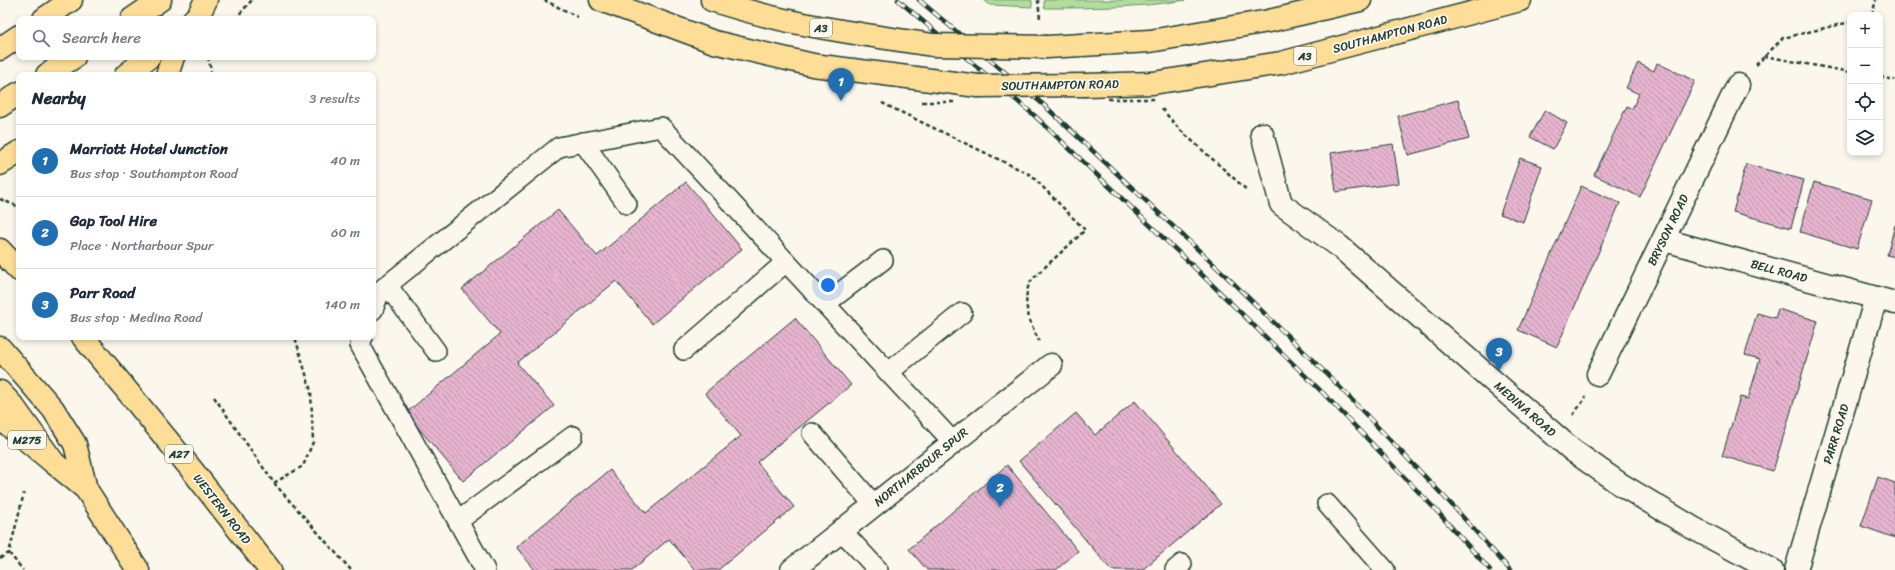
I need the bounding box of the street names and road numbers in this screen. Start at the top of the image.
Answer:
street label: SOUTHAMPTON ROAD [1330,8,1450,60]
road number: A3 [810,19,832,37]
road number: A3 [1294,47,1316,65]
street label: SOUTHAMPTON ROAD [1001,73,1119,97]
street label: BRYSON ROAD [1641,190,1695,270]
street label: BELL ROAD [1748,253,1811,289]
street label: MEDINA ROAD [1489,376,1562,443]
street label: PARR ROAD [1816,401,1856,467]
street label: NORTHARBOUR SPUR [869,421,974,512]
road number: M275 [8,431,46,449]
road number: A27 [165,445,193,463]
street label: WESTERN ROAD [187,469,257,550]

